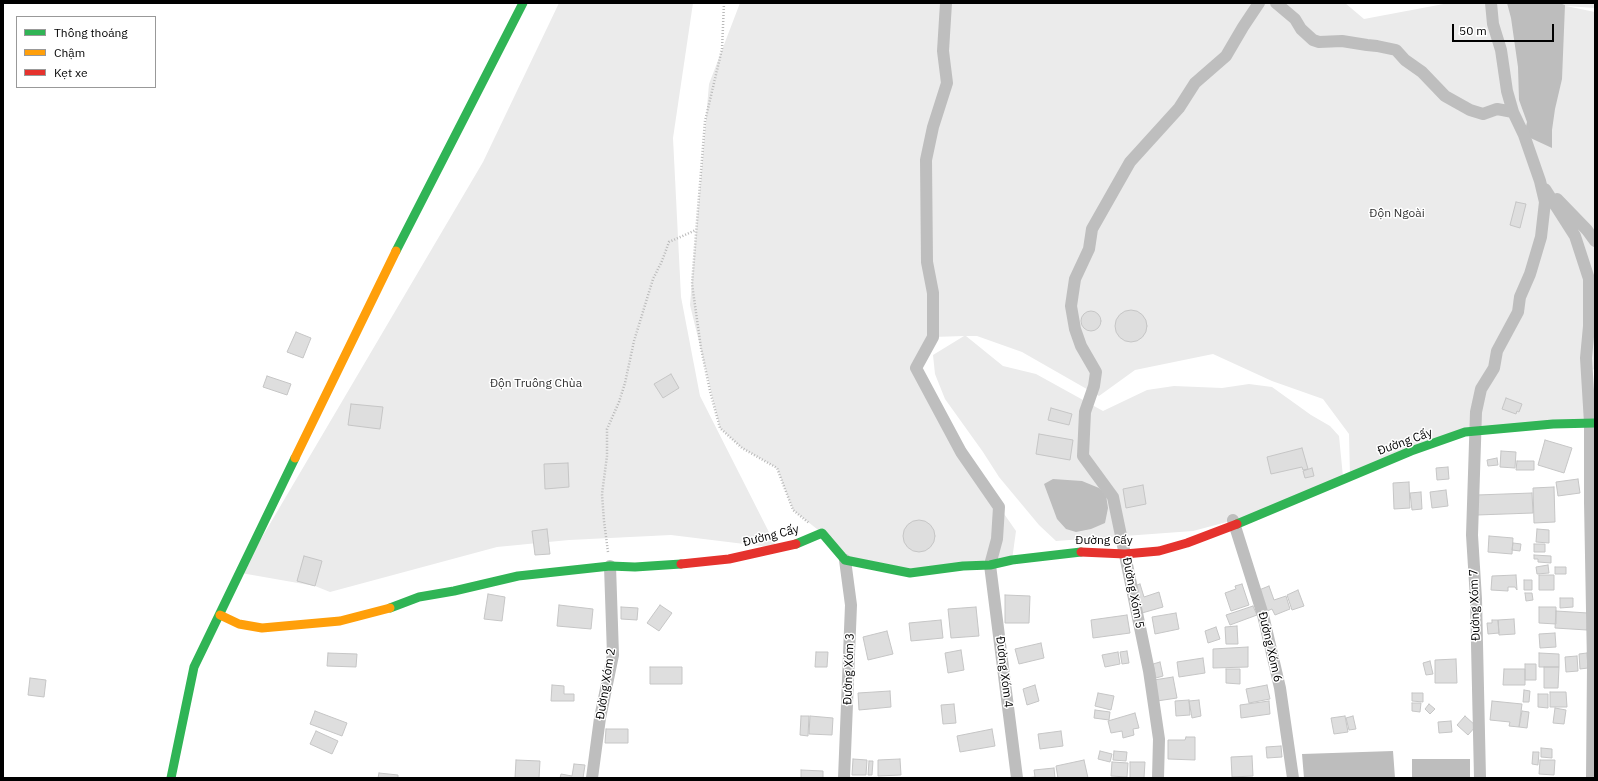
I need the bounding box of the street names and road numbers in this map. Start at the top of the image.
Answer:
street label: Đường Cấy [1376,425,1434,459]
street label: Đường Cấy [741,522,801,550]
street label: Đường Cấy [1075,534,1133,548]
street label: Đường Xóm 5 [1119,556,1147,630]
street label: Đường Xóm 7 [1467,569,1483,641]
street label: Đường Xóm 6 [1255,610,1285,684]
street label: Đường Xóm 3 [841,633,857,705]
street label: Đường Xóm 4 [992,635,1016,709]
street label: Đường Xóm 2 [593,647,619,721]

